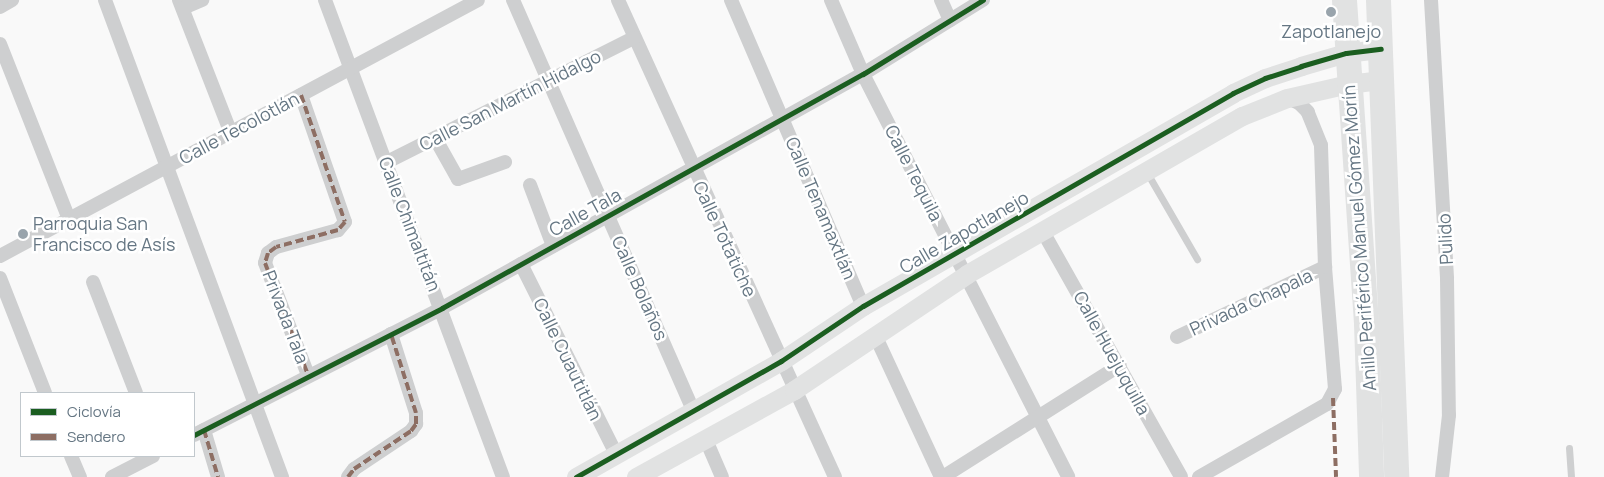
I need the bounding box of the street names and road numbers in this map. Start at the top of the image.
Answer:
street label: Calle San Martín Hidalgo [416,45,604,155]
street label: Anillo Periférico Manuel Gómez Morín [1338,84,1380,392]
street label: Calle Tecolotlán [175,87,303,169]
street label: Calle Tequila [881,121,947,225]
street label: Calle Tenamaxtlán [781,134,861,282]
street label: Calle Chimaltitán [374,154,446,294]
street label: Calle Totatiche [689,178,761,300]
street label: Calle Tala [545,183,625,241]
street label: Calle Zapotlanejo [896,186,1032,278]
street label: Pulido [1433,213,1457,265]
street label: Calle Bolaños [607,232,673,344]
street label: Privada Chapala [1186,264,1316,340]
street label: Privada Tala [258,267,314,367]
street label: Calle Huejuquilla [1069,287,1155,419]
street label: Calle Cuautitlán [529,294,607,424]

